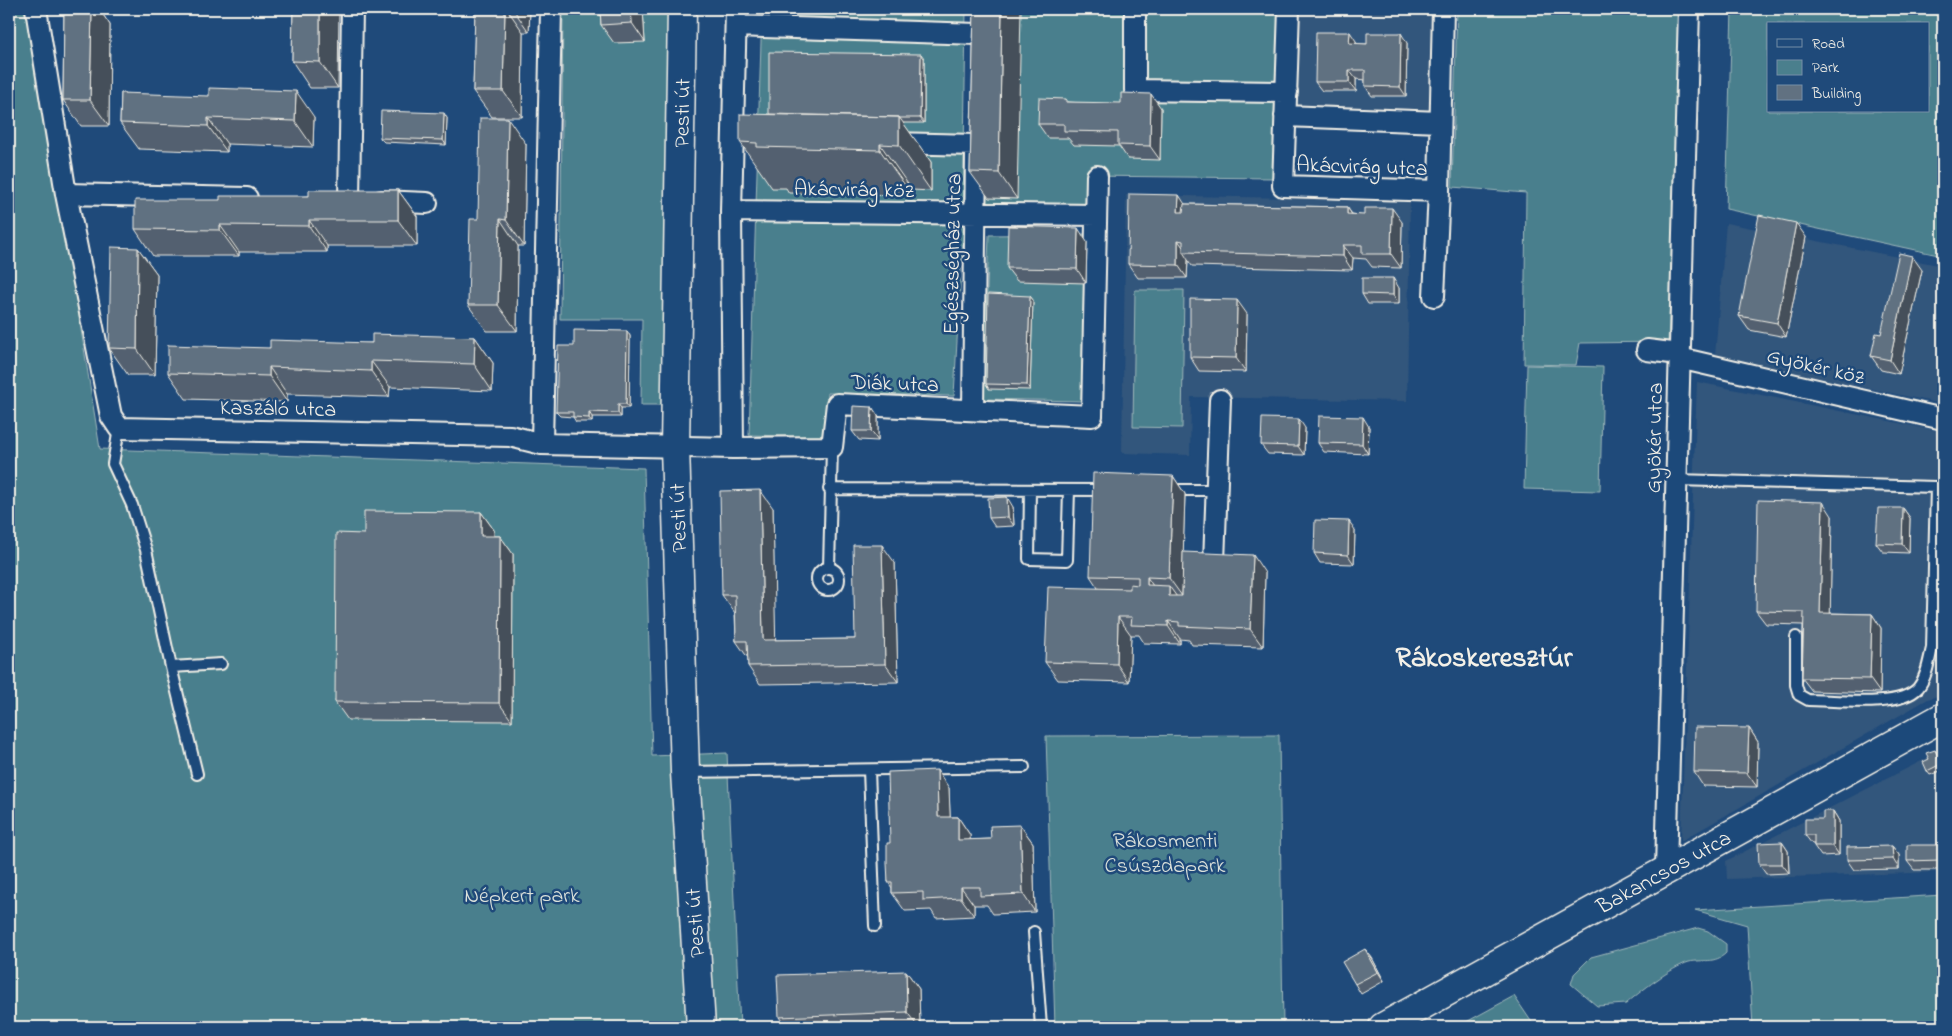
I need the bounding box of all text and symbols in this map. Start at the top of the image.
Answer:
legend [1767,22,1930,112]
text: Road [1812,33,1845,55]
text: Park [1812,57,1840,79]
street label: Pesti út [667,78,701,148]
text: Building [1811,83,1861,106]
street label: Akácvirág utca [1296,150,1428,187]
street label: Egészségház utca [937,173,972,335]
street label: Akácvirág köz [794,174,915,209]
street label: Gyökér köz [1763,341,1868,396]
street label: Diák utca [849,367,939,403]
street label: Gyökér utca [1639,382,1674,494]
street label: Kaszáló utca [220,393,336,427]
street label: Pesti út [663,482,697,553]
district label: Rákoskeresztúr [1396,639,1574,680]
street label: Bakancsos utca [1590,823,1738,924]
park label: Rákosmenti Csúszdapark [1105,826,1226,883]
park label: Népkert park [464,881,580,913]
street label: Pesti út [679,887,715,958]

